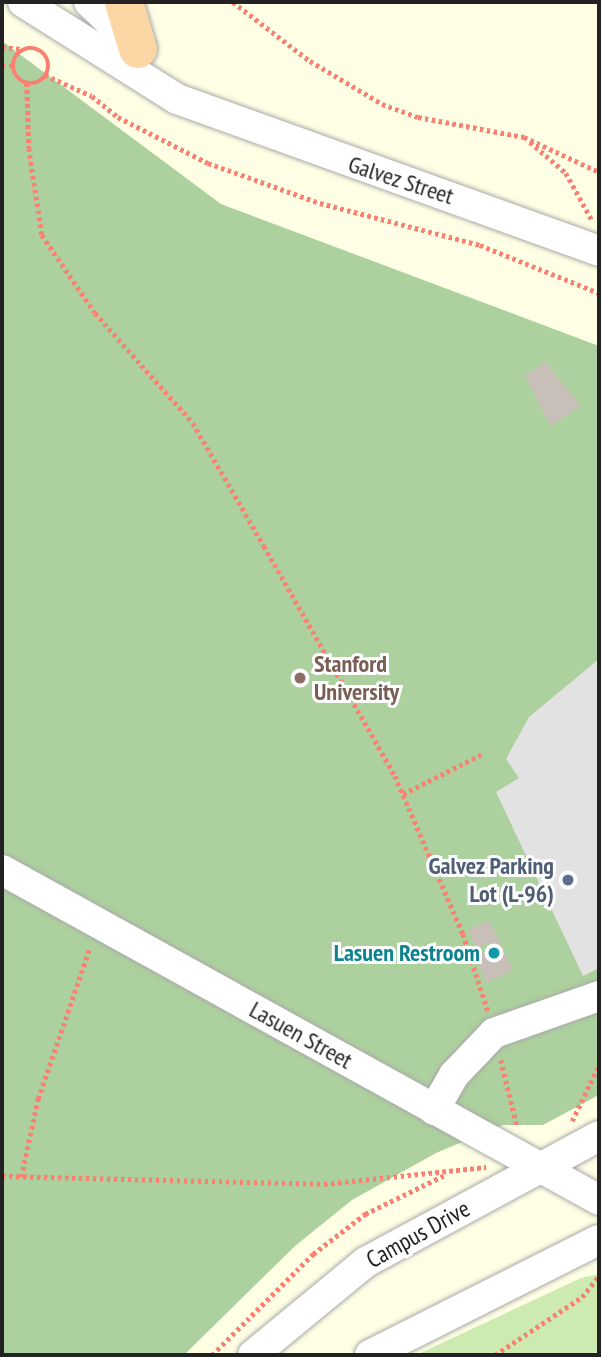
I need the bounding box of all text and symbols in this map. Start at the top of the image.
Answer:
street label: Galvez Street [345,149,457,211]
place label: Stanford University [314,650,399,706]
marker: Stanford University [292,670,308,686]
place label: Galvez Parking Lot (L-96) [428,852,554,908]
marker: Galvez Parking Lot (L-96) [560,872,576,888]
place label: Lasuen Restroom [334,939,480,967]
marker: Lasuen Restroom [486,945,502,961]
street label: Lasuen Street [245,995,357,1075]
street label: Campus Drive [361,1194,475,1274]

